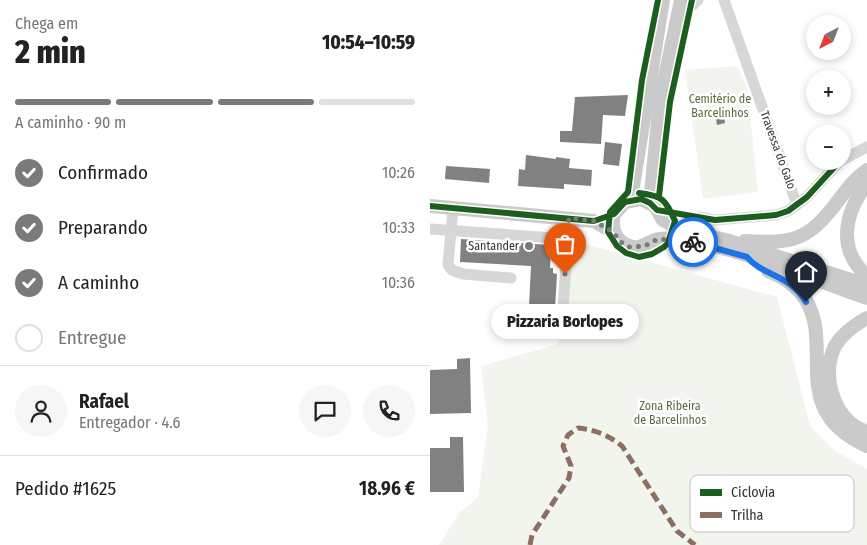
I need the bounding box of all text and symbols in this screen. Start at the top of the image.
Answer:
text: Chega em [15,14,78,33]
north arrow [806,15,851,60]
map controls [806,15,851,170]
text: 10:54–10:59 [322,31,415,54]
text: 2 min [15,33,86,71]
button: + [806,70,851,115]
park label: Cemitério de Barcelinhos [689,92,751,120]
street label: Travessa do Galo [757,109,799,191]
text: A caminho · 90 m [15,113,126,132]
button: − [806,125,851,170]
icon: check [15,159,43,187]
text: Confirmado [58,161,148,184]
text: 10:26 [382,163,415,182]
icon: check [15,214,43,242]
text: Preparando [58,216,148,239]
courier [668,217,718,267]
text: 10:33 [382,218,415,237]
pin [544,223,586,274]
icon: bike [679,228,707,256]
icon: bag [551,230,579,258]
place label: Santander [468,239,520,253]
marker: Santander [523,240,535,252]
pin [785,251,827,302]
icon: home [792,258,820,286]
icon: check [15,269,43,297]
text: A caminho [58,271,139,294]
text: 10:36 [382,273,415,292]
callout: Pizzaria Borlopes [491,304,639,339]
text: Pizzaria Borlopes [507,312,623,331]
text: Entregue [58,326,127,349]
button: person [15,385,67,437]
button: chat [299,385,351,437]
button: phone [363,385,415,437]
text: Rafael [79,390,129,413]
park label: Zona Ribeira de Barcelinhos [634,399,706,427]
text: Entregador · 4.6 [79,413,181,432]
legend [690,475,854,532]
text: Pedido #1625 [15,477,116,500]
text: 18.96 € [359,477,415,500]
text: Ciclovia [731,484,775,501]
text: Trilha [731,507,764,524]

